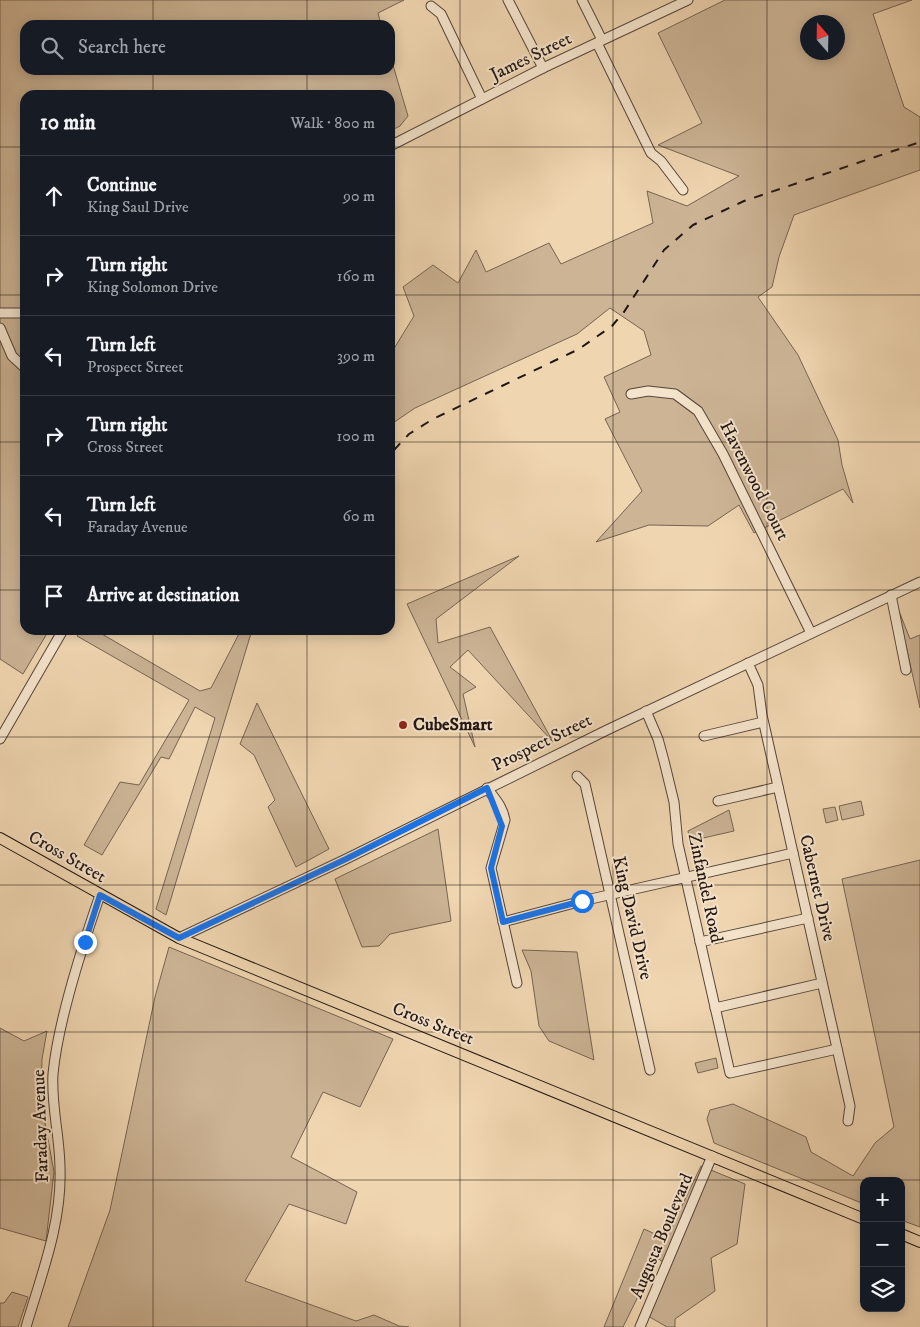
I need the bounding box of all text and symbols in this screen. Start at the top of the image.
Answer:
north arrow [800,15,845,60]
search box [20,20,395,75]
street label: James Street [485,28,575,87]
icon: search [38,34,66,62]
text: Search here [78,36,166,59]
text: 10 min [40,110,96,136]
text: Walk · 800 m [290,113,375,133]
text: Continue [87,174,157,197]
icon: ahead [40,182,68,210]
text: 90 m [343,186,375,206]
text: King Saul Drive [87,197,189,217]
text: Turn right [87,254,167,277]
icon: right [40,262,68,290]
text: 160 m [337,266,375,286]
text: King Solomon Drive [87,277,218,297]
text: Turn left [87,334,156,357]
icon: left [40,342,68,370]
text: 390 m [337,346,375,366]
text: Prospect Street [87,357,183,377]
text: Turn right [87,414,167,437]
street label: Havenwood Court [714,418,794,545]
icon: right [40,422,68,450]
text: 100 m [337,426,375,446]
text: Cross Street [87,437,163,457]
text: Turn left [87,494,156,517]
icon: left [40,502,68,530]
text: 60 m [343,506,375,526]
text: Faraday Avenue [87,517,188,537]
icon: arrive [40,582,68,610]
text: Arrive at destination [87,584,239,607]
street label: Prospect Street [488,709,596,777]
place label: CubeSmart [413,714,493,736]
marker: CubeSmart [397,719,409,731]
street label: Cross Street [24,826,110,888]
street label: Zinfandel Road [683,831,727,945]
street label: Cabernet Drive [794,833,840,943]
street label: King David Drive [607,854,657,982]
route start [571,890,594,913]
route end [74,931,97,954]
street label: Cross Street [389,998,477,1050]
street label: Faraday Avenue [28,1069,54,1183]
street label: Augusta Boulevard [626,1170,698,1302]
map controls [860,1177,905,1312]
button: + [860,1177,905,1222]
button: − [860,1222,905,1267]
button: layers [860,1267,905,1312]

